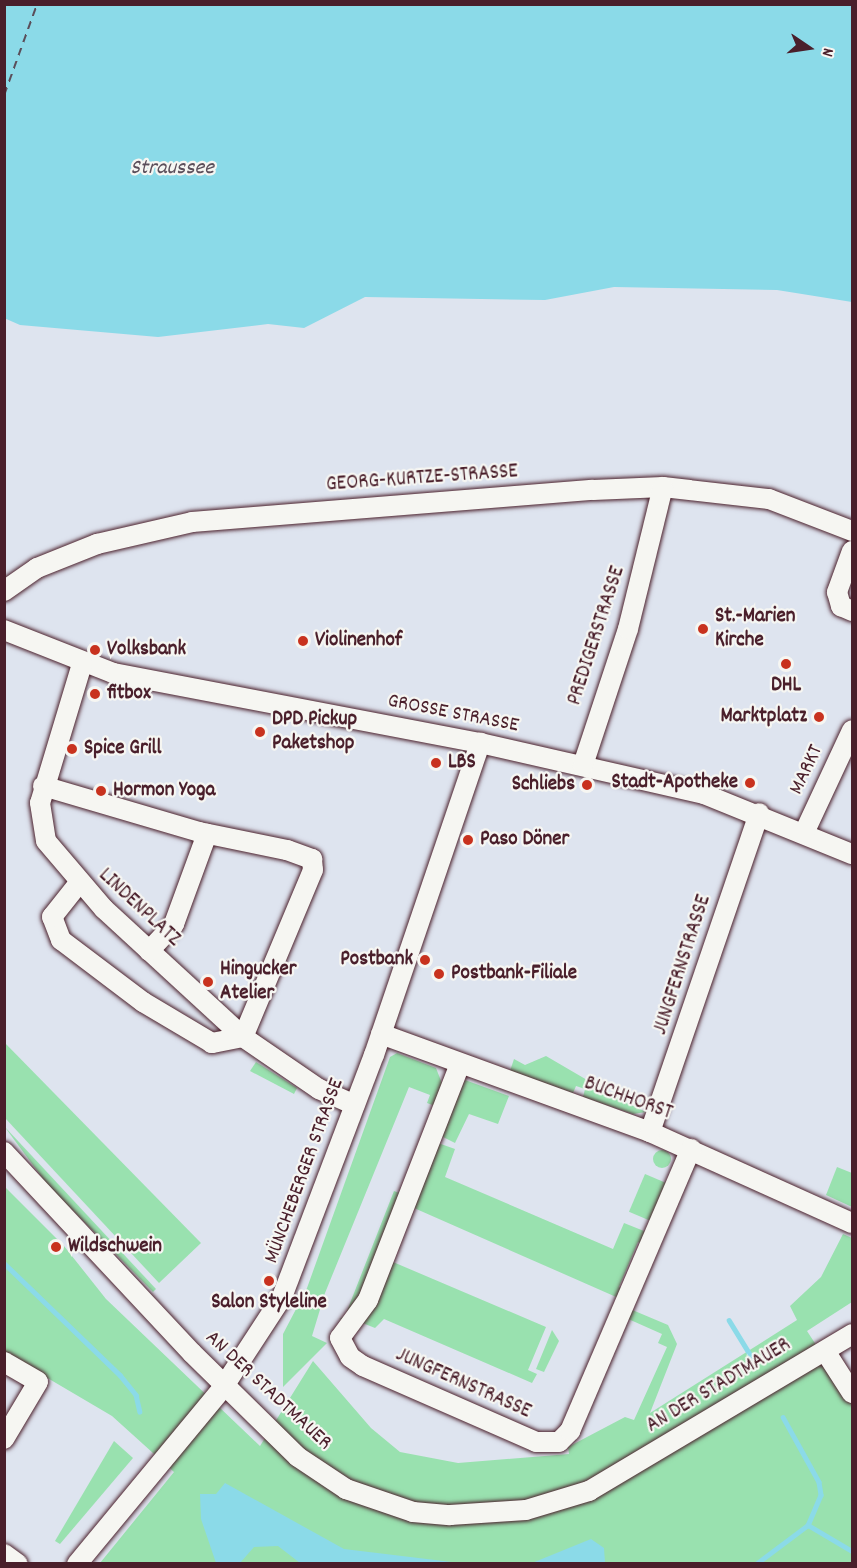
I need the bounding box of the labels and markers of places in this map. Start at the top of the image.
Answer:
place label: St.-Marien Kirche [715,604,795,654]
marker: St.-Marien Kirche [696,622,710,636]
place label: Violinenhof [315,628,402,654]
marker: Violinenhof [296,634,310,648]
place label: Volksbank [107,637,186,663]
marker: Volksbank [88,643,102,657]
marker: DHL [779,657,793,671]
place label: DHL [771,673,801,699]
place label: fitbox [107,681,151,707]
marker: fitbox [88,687,102,701]
place label: Marktplatz [720,704,807,730]
place label: DPD Pickup Paketshop [272,707,357,757]
marker: Marktplatz [812,710,826,724]
marker: DPD Pickup Paketshop [253,725,267,739]
place label: Spice Grill [84,736,162,762]
marker: Spice Grill [65,742,79,756]
place label: LBS [448,750,476,776]
marker: LBS [429,756,443,770]
place label: Stadt-Apotheke [611,770,738,796]
place label: Schliebs [512,772,575,798]
marker: Stadt-Apotheke [743,776,757,790]
place label: Hormon Yoga [113,778,215,804]
marker: Schliebs [580,778,594,792]
marker: Hormon Yoga [94,784,108,798]
place label: Paso Döner [480,827,569,853]
marker: Paso Döner [461,833,475,847]
place label: Postbank [340,947,413,973]
marker: Postbank [418,953,432,967]
place label: Hingucker Atelier [220,957,297,1007]
place label: Postbank-Filiale [451,961,577,987]
marker: Postbank-Filiale [432,967,446,981]
marker: Hingucker Atelier [201,975,215,989]
place label: Wildschwein [68,1234,162,1260]
marker: Wildschwein [49,1240,63,1254]
marker: Salon Styleline [262,1274,276,1288]
place label: Salon Styleline [211,1290,327,1316]

